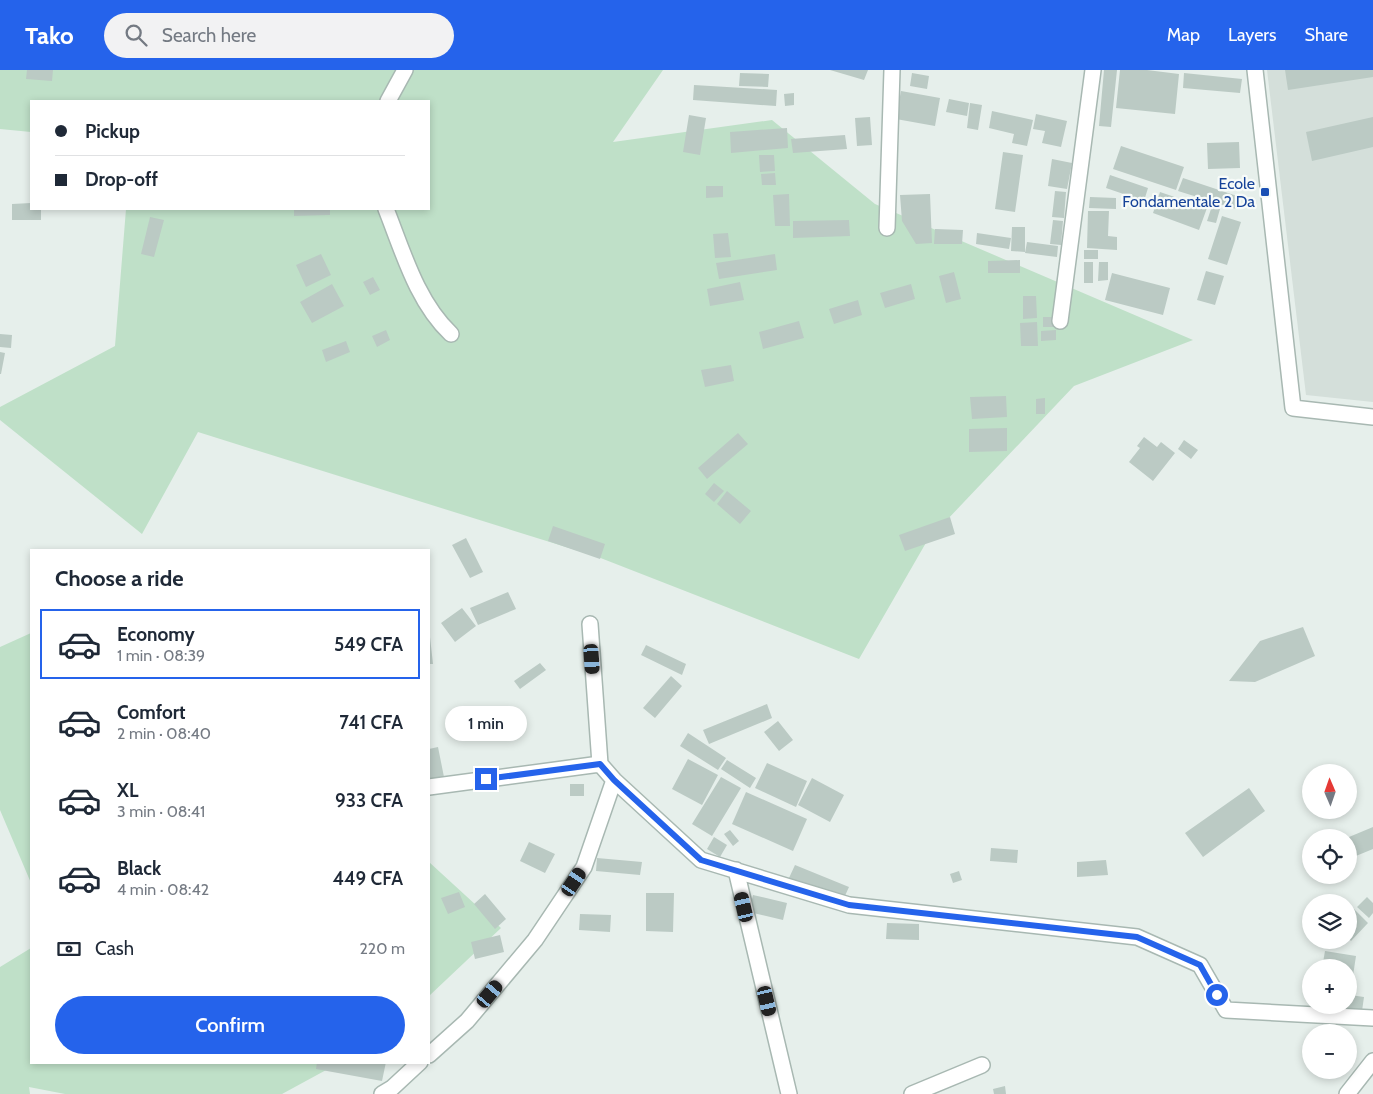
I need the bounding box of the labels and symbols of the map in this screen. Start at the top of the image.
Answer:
place label: Ecole Fondamentale 2 Da [1122,174,1255,211]
marker: Ecole Fondamentale 2 Da [1259,186,1271,198]
car [583,644,600,674]
callout: 1 min [445,706,527,742]
north arrow [1302,764,1358,819]
route end [475,768,497,790]
car [559,865,588,899]
car [733,891,754,923]
car [474,978,505,1010]
route start [1206,984,1228,1006]
car [756,985,777,1017]

